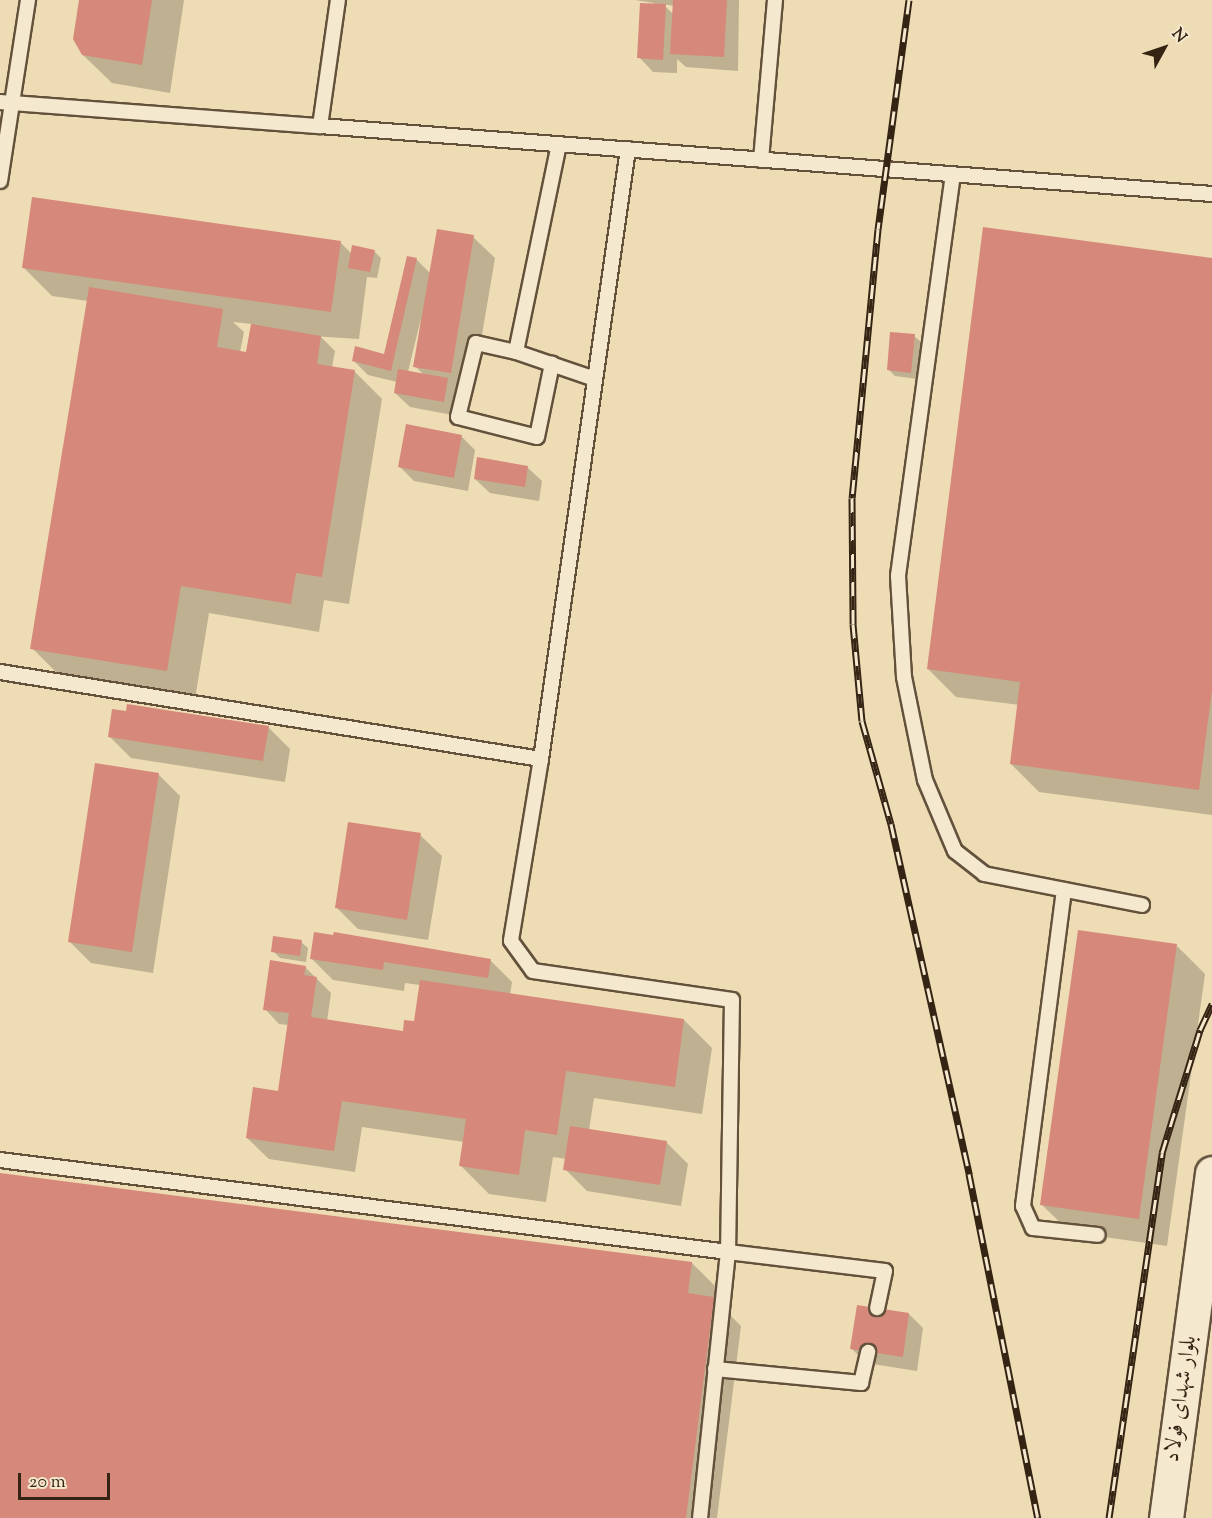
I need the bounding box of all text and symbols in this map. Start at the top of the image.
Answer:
north arrow [1134,18,1194,78]
text: N [1165,24,1191,48]
street label: بلوار شهدای فولاد [1160,1334,1204,1464]
scale bar [21,1461,112,1499]
text: 20 m [29,1470,66,1496]

